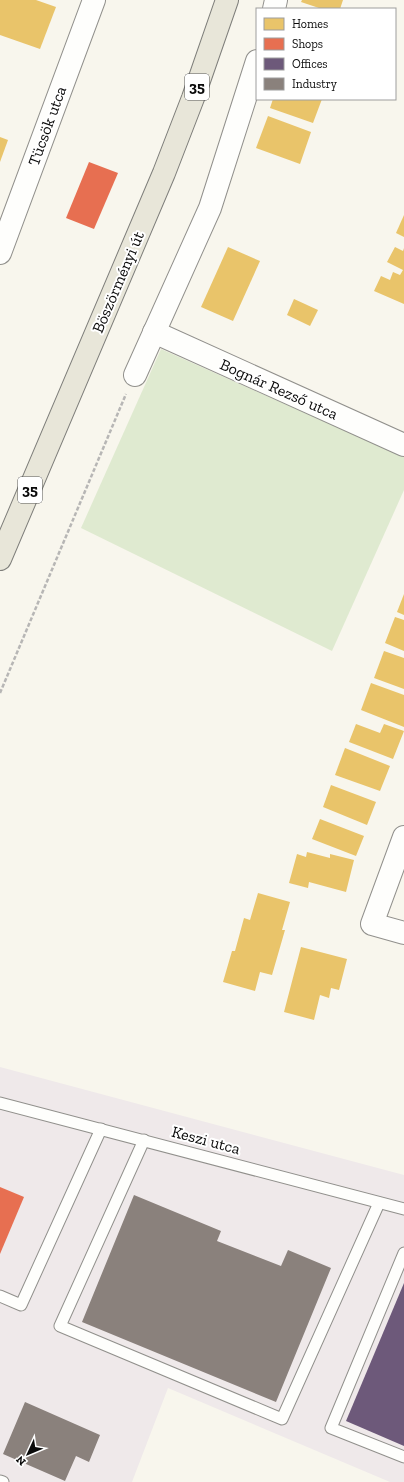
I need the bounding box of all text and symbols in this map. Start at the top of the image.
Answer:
legend [256,8,396,100]
text: Homes [292,17,328,31]
text: Shops [292,37,323,51]
text: Offices [292,57,328,71]
road number: 35 [185,74,209,100]
text: Industry [292,77,338,91]
street label: Tücsök utca [24,83,70,168]
street label: Böszörményi út [88,228,148,336]
street label: Bognár Rezső utca [217,354,341,424]
road number: 35 [18,477,42,503]
street label: Keszi utca [170,1122,243,1158]
north arrow [8,1434,48,1474]
text: N [13,1453,29,1468]

